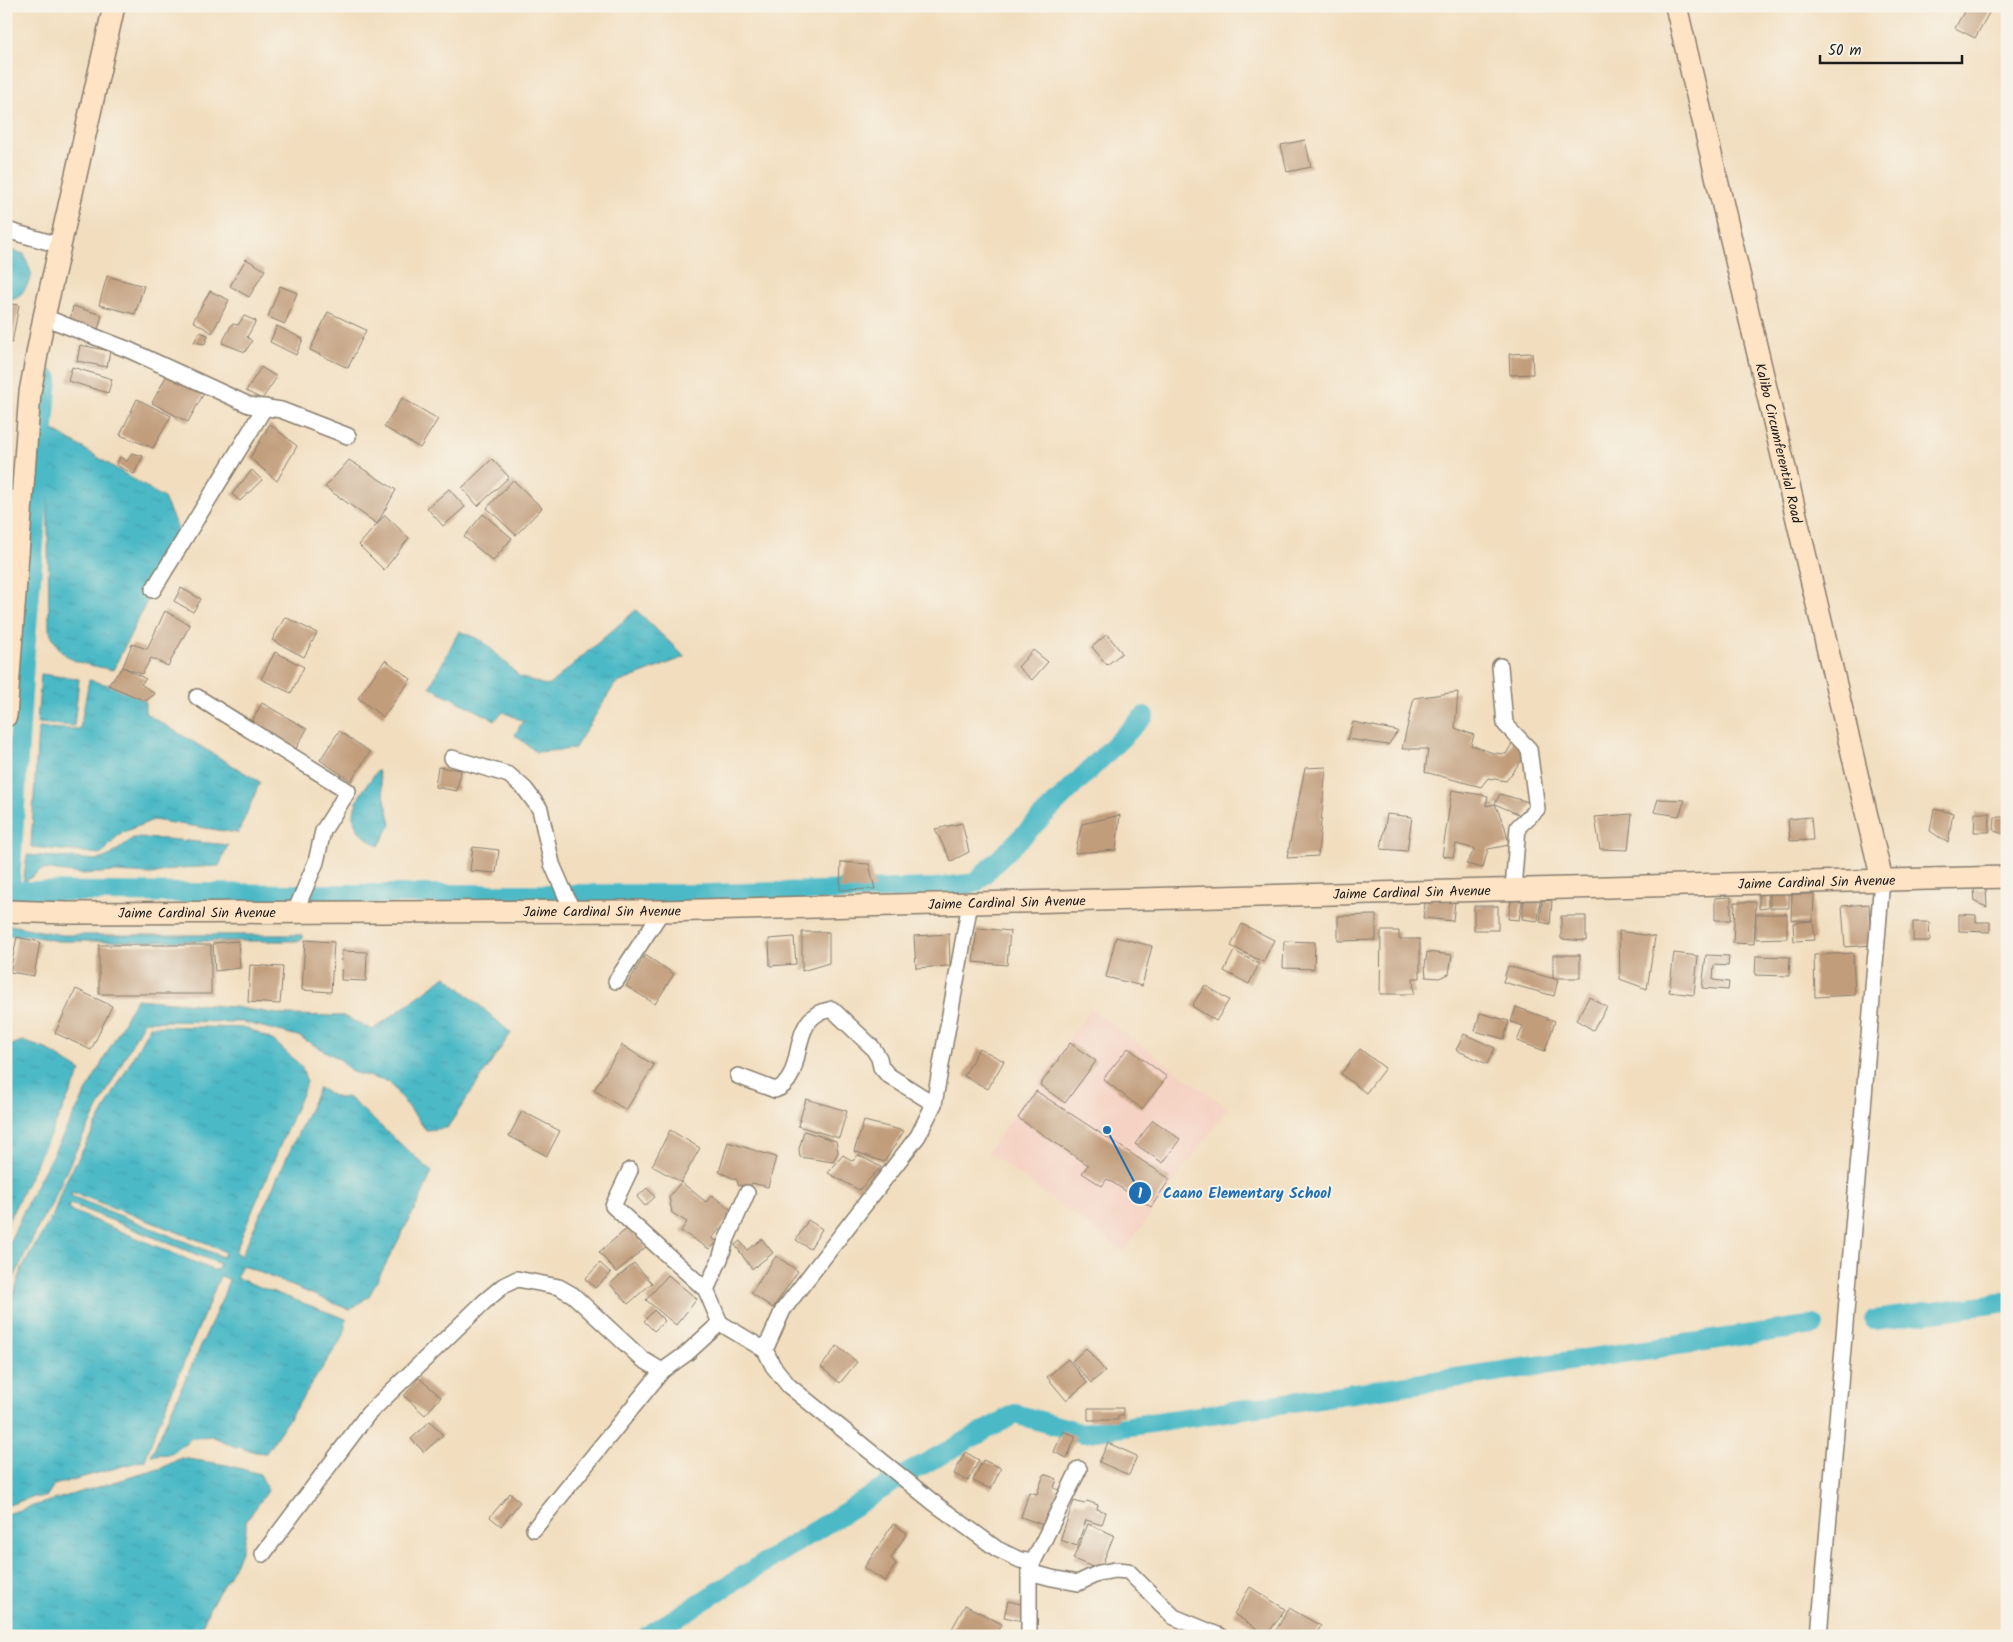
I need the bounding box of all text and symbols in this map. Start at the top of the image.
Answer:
scale bar [1820,32,1963,64]
text: 50 m [1828,39,1862,63]
street label: Kalibo Circumferential Road [1749,361,1808,527]
street label: Jaime Cardinal Sin Avenue [1737,870,1896,896]
street label: Jaime Cardinal Sin Avenue [1333,880,1492,906]
street label: Jaime Cardinal Sin Avenue [928,890,1087,916]
street label: Jaime Cardinal Sin Avenue [523,901,682,923]
street label: Jaime Cardinal Sin Avenue [118,902,277,925]
callout: Caano Elementary School [1127,1178,1341,1208]
text: 1 [1138,1182,1143,1206]
text: Caano Elementary School [1163,1182,1331,1206]

